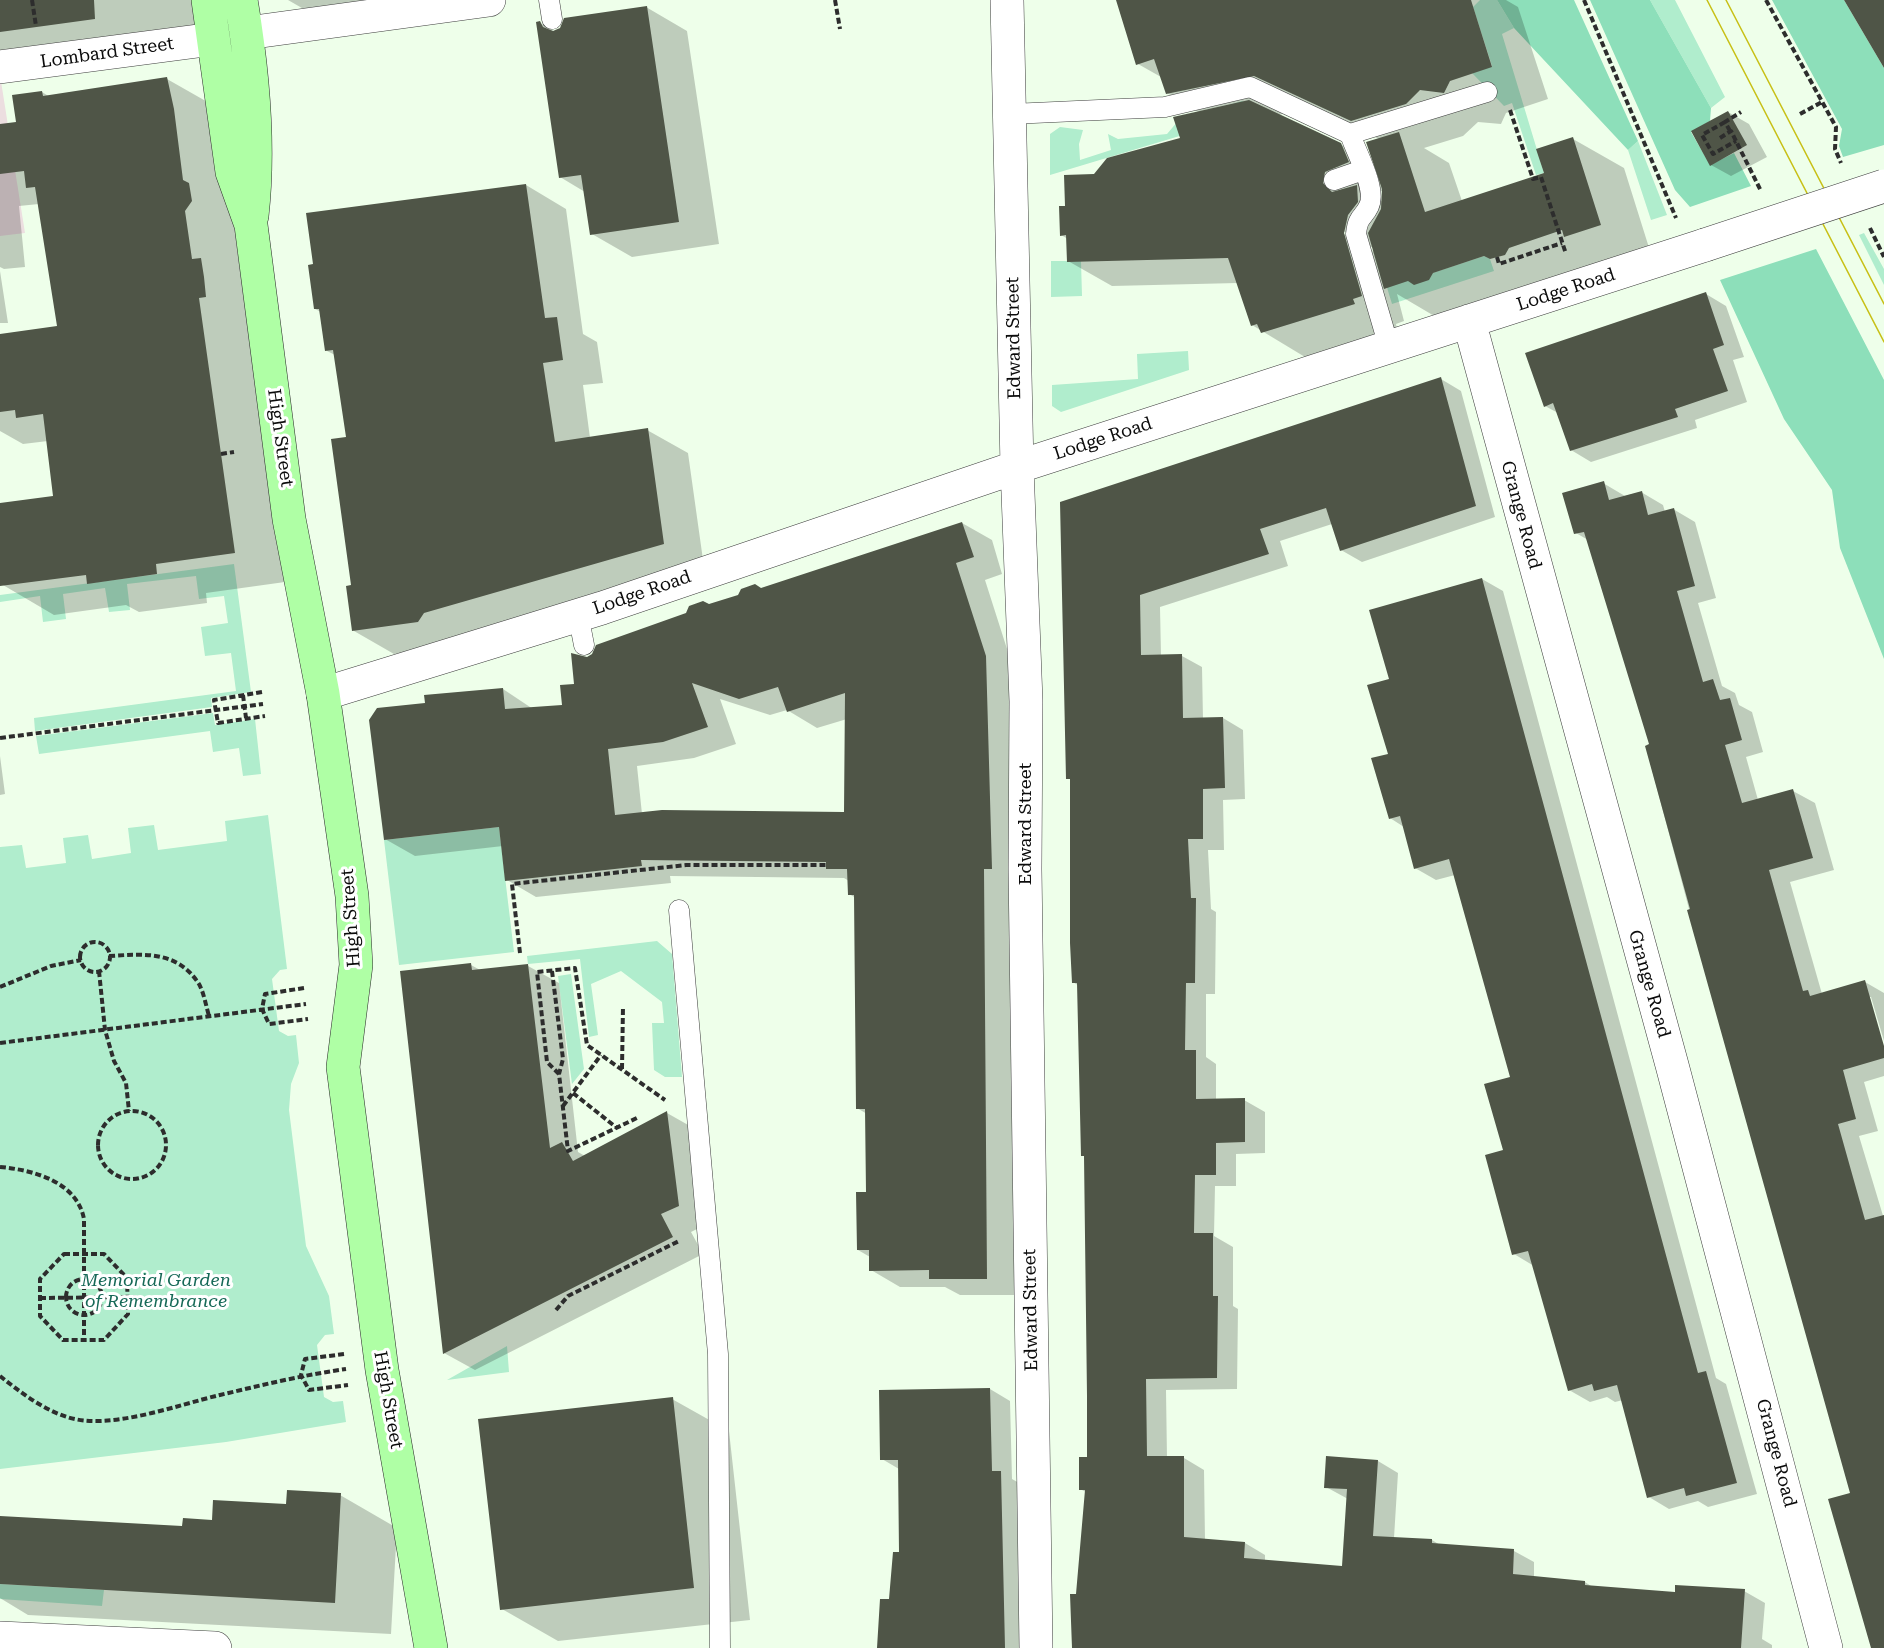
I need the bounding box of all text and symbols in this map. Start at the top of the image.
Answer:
street label: Lombard Street [39,33,175,73]
street label: Lodge Road [1514,264,1618,316]
street label: Edward Street [1002,277,1026,399]
street label: High Street [262,388,298,488]
street label: Lodge Road [1051,413,1155,465]
street label: Grange Road [1496,459,1546,571]
street label: Lodge Road [590,566,694,620]
street label: Edward Street [1015,763,1037,885]
street label: High Street [337,868,365,968]
street label: Grange Road [1623,928,1675,1040]
street label: Edward Street [1019,1249,1043,1371]
park label: Memorial Garden of Remembrance [81,1270,231,1312]
street label: High Street [369,1349,407,1451]
street label: Grange Road [1751,1397,1801,1509]

